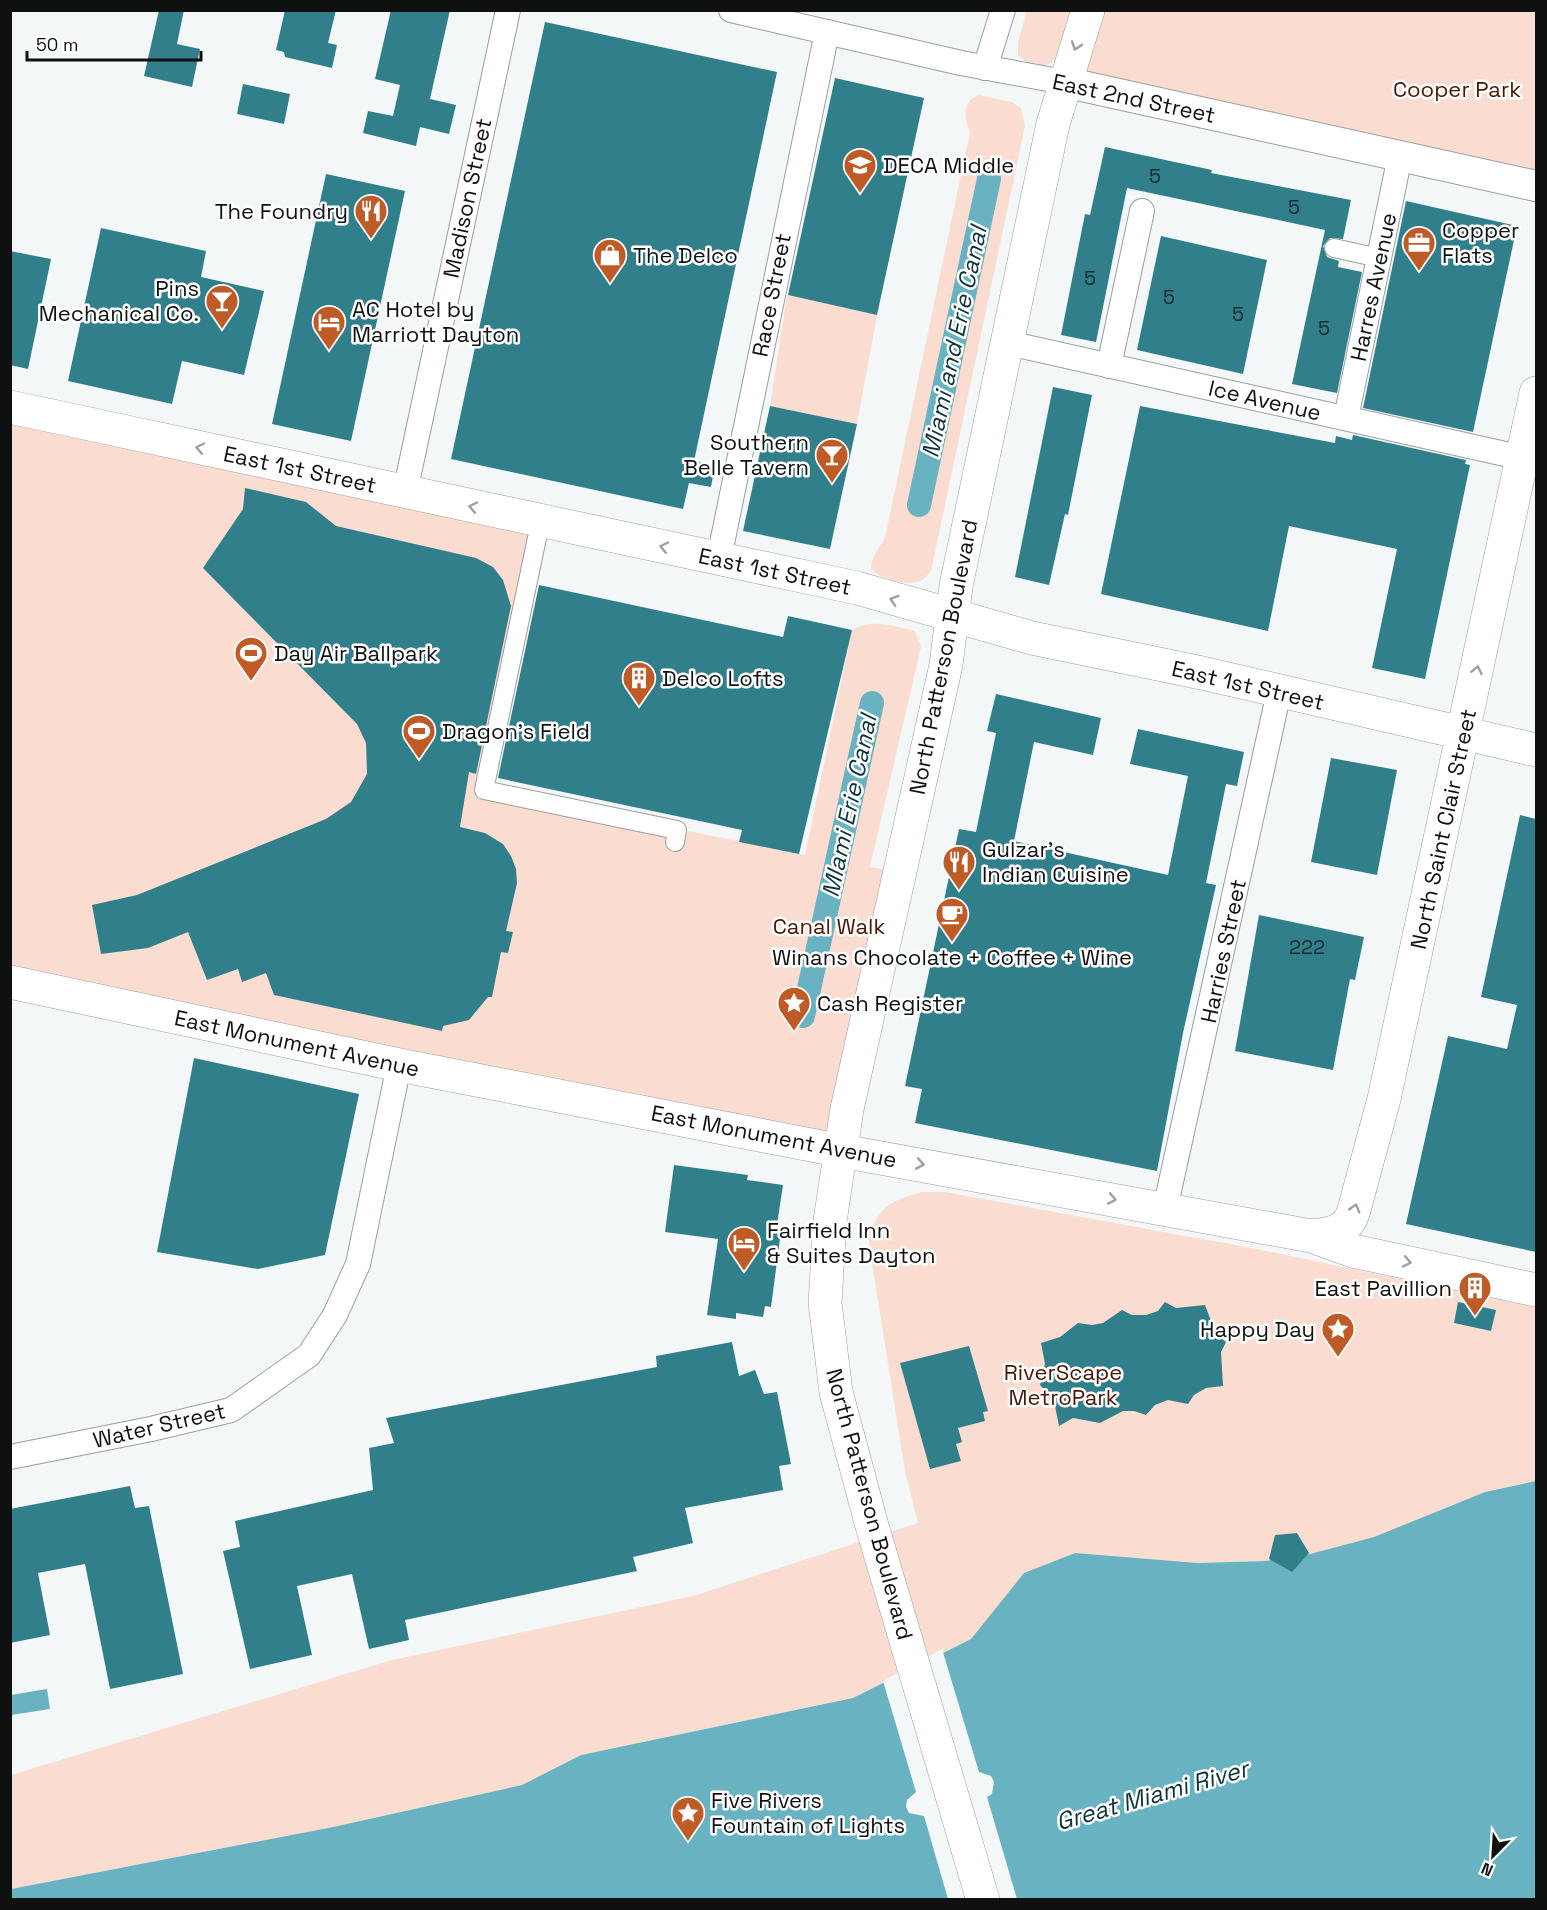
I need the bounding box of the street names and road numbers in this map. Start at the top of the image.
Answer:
street label: East 2nd Street [1050,67,1218,129]
street label: Madison Street [436,116,498,280]
street label: Harres Avenue [1344,210,1402,364]
street label: Race Street [745,231,797,359]
street label: Ice Avenue [1206,373,1324,427]
street label: East 1st Street [221,439,379,499]
street label: North Patterson Boulevard [903,517,983,797]
street label: East 1st Street [696,541,854,601]
street label: East 1st Street [1169,654,1327,716]
street label: North Saint Clair Street [1404,706,1482,952]
street label: Harries Street [1194,876,1252,1026]
street label: East Monument Avenue [172,1003,422,1083]
street label: East Monument Avenue [649,1098,899,1174]
street label: North Patterson Boulevard [820,1365,920,1643]
street label: Water Street [90,1396,228,1454]

